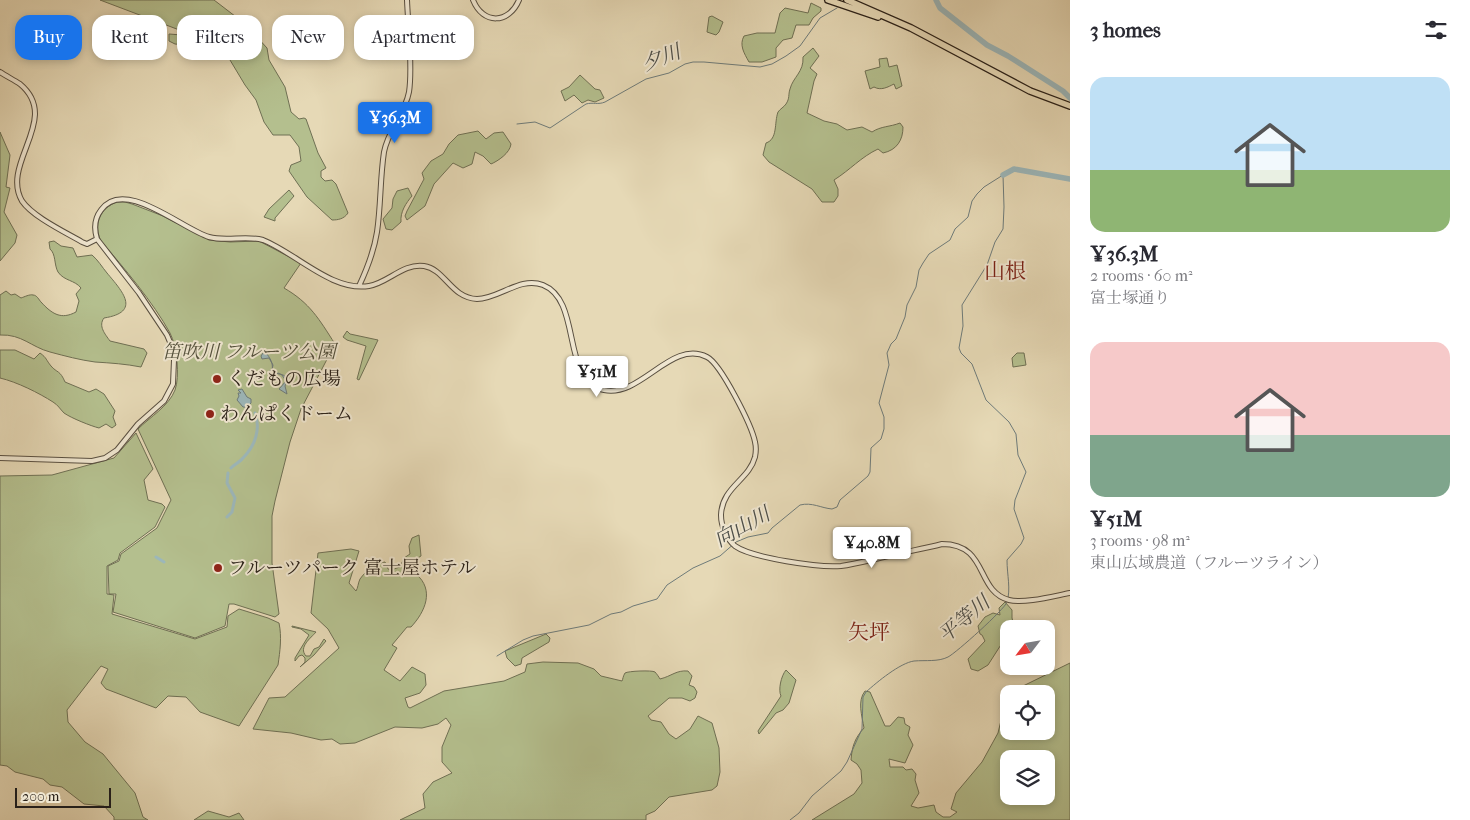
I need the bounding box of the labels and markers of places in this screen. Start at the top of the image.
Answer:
pin: ¥36.3M [354,102,436,144]
pin: ¥51M [567,356,627,398]
place label: くだもの広場 [227,368,341,390]
marker: くだもの広場 [211,373,223,385]
place label: わんぱくドーム [220,403,353,425]
marker: わんぱくドーム [204,408,216,420]
pin: ¥40.8M [831,526,913,569]
place label: フルーツパーク 富士屋ホテル [228,557,476,579]
marker: フルーツパーク 富士屋ホテル [212,562,224,574]

